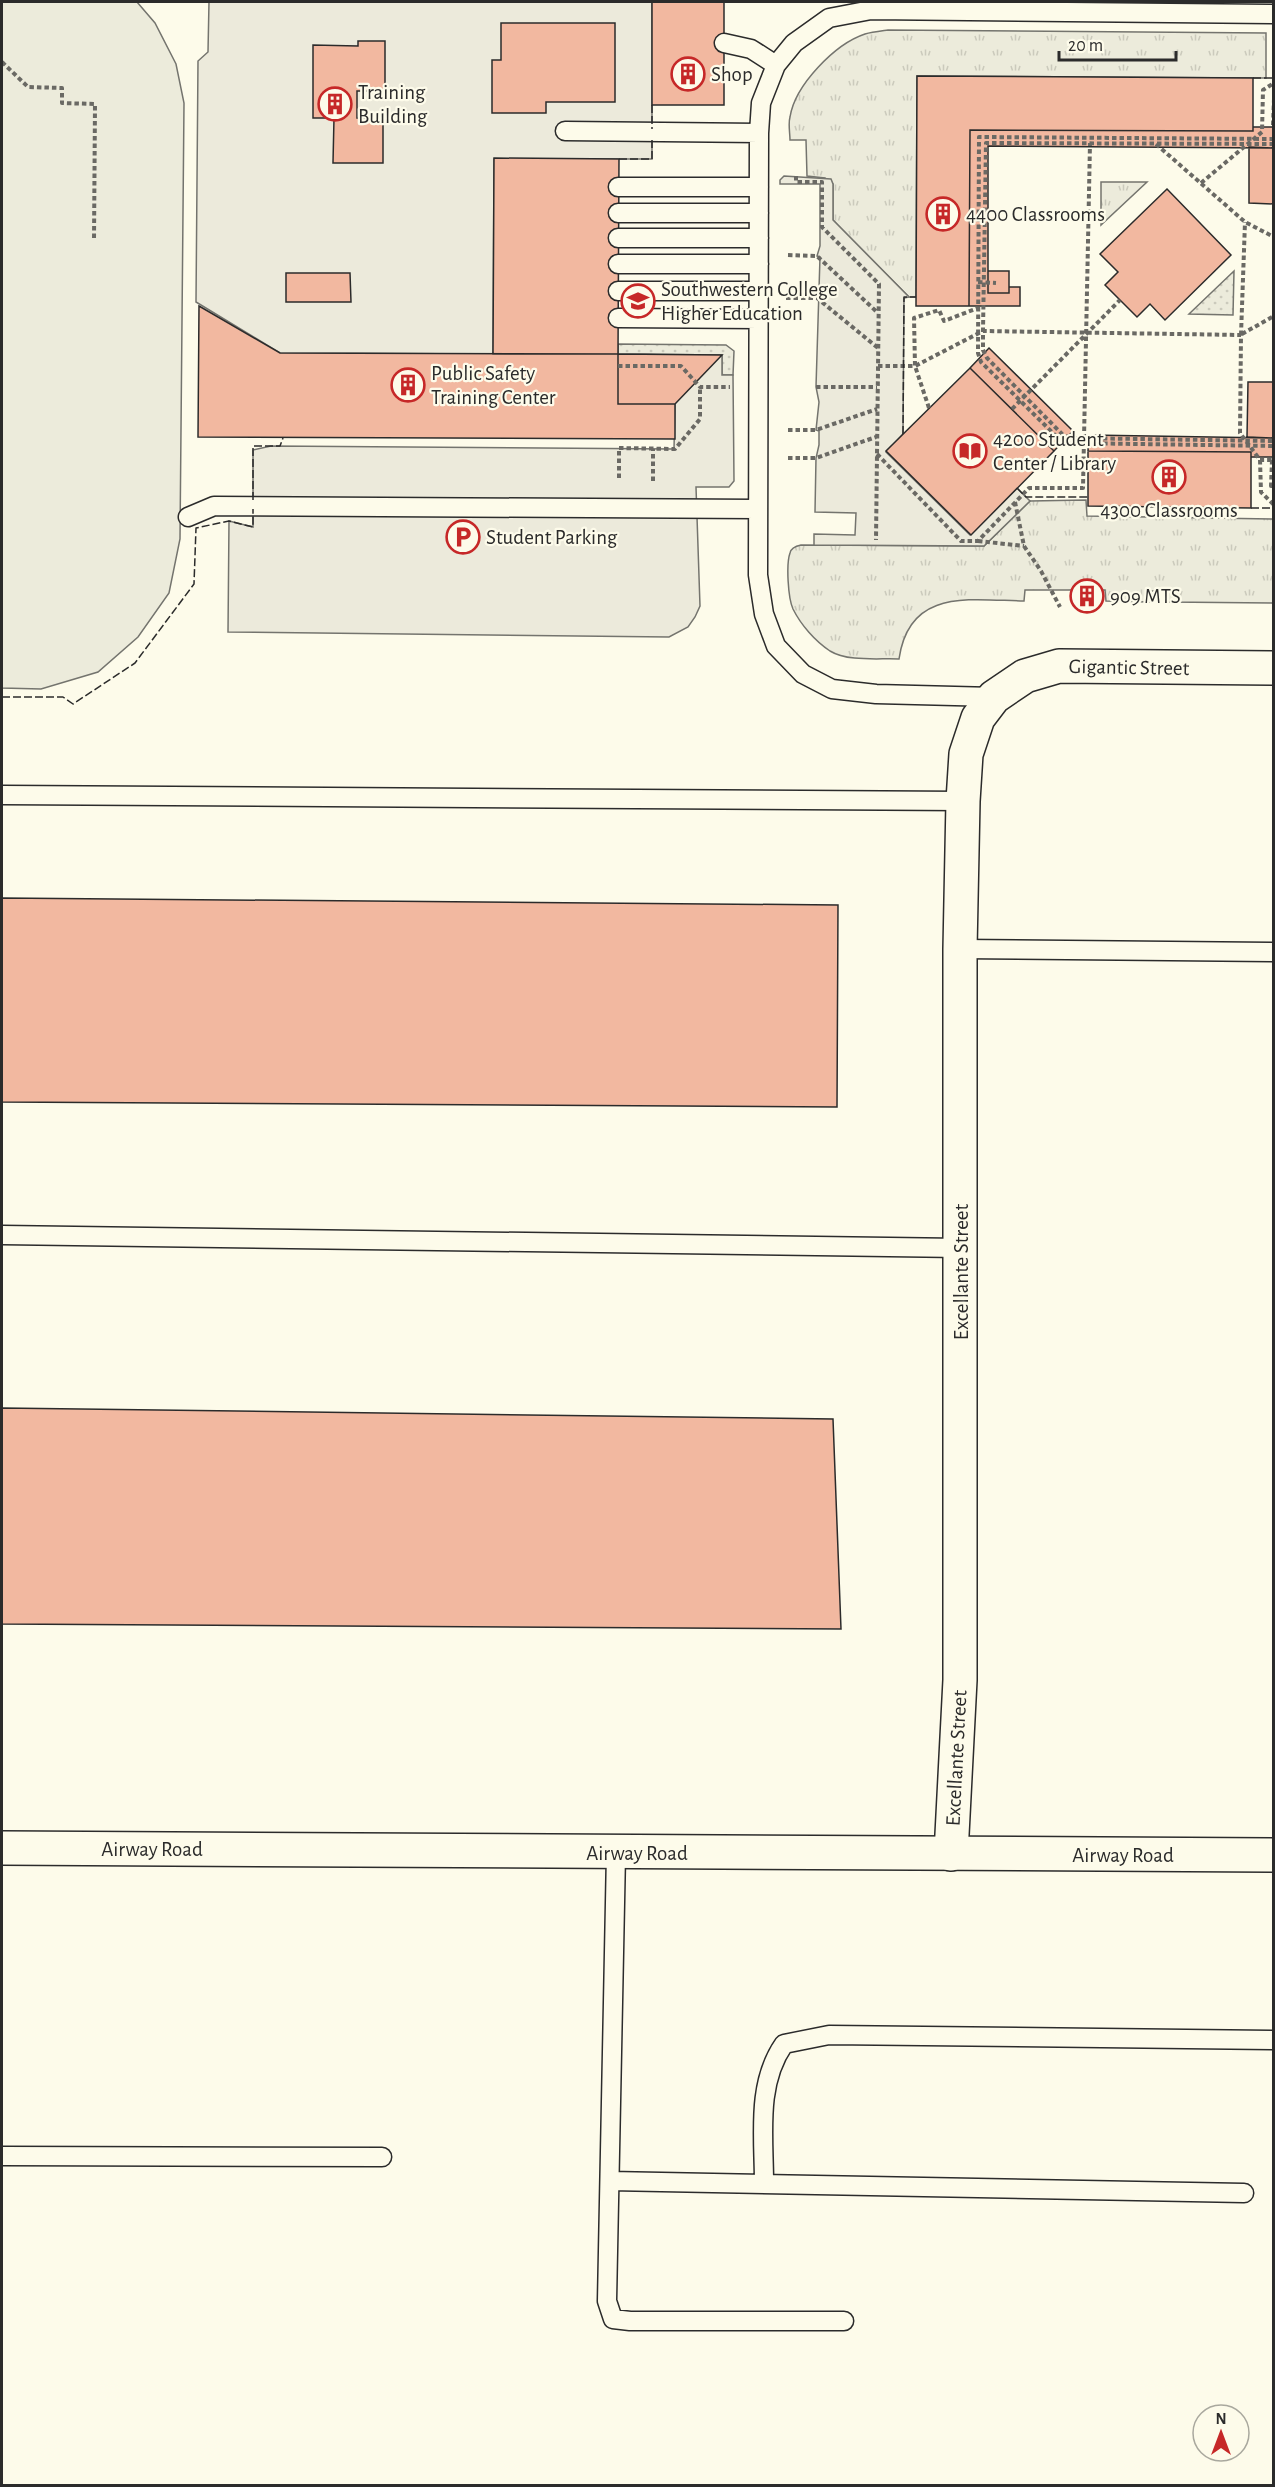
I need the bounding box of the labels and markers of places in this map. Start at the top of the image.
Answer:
building icon: Shop [670,56,706,92]
place label: Shop [711,64,753,85]
place label: Training Building [358,82,428,127]
building icon: Training Building [317,86,353,122]
building icon: 4400 Classrooms [925,196,961,232]
place label: 4400 Classrooms [966,204,1105,225]
place label: Southwestern College Higher Education [661,279,838,324]
school or university icon: Southwestern College Higher Education [620,283,656,319]
place label: Public Safety Training Center [431,363,556,408]
building icon: Public Safety Training Center [390,367,426,403]
place label: 4200 Student Center / Library [993,429,1116,474]
library icon: 4200 Student Center / Library [952,433,988,469]
building icon: 4300 Classrooms [1151,459,1187,495]
place label: 4300 Classrooms [1100,500,1238,521]
parking icon: Student Parking [445,519,481,555]
place label: Student Parking [486,527,618,548]
building icon: 909 MTS [1069,578,1105,614]
place label: 909 MTS [1110,586,1181,607]

